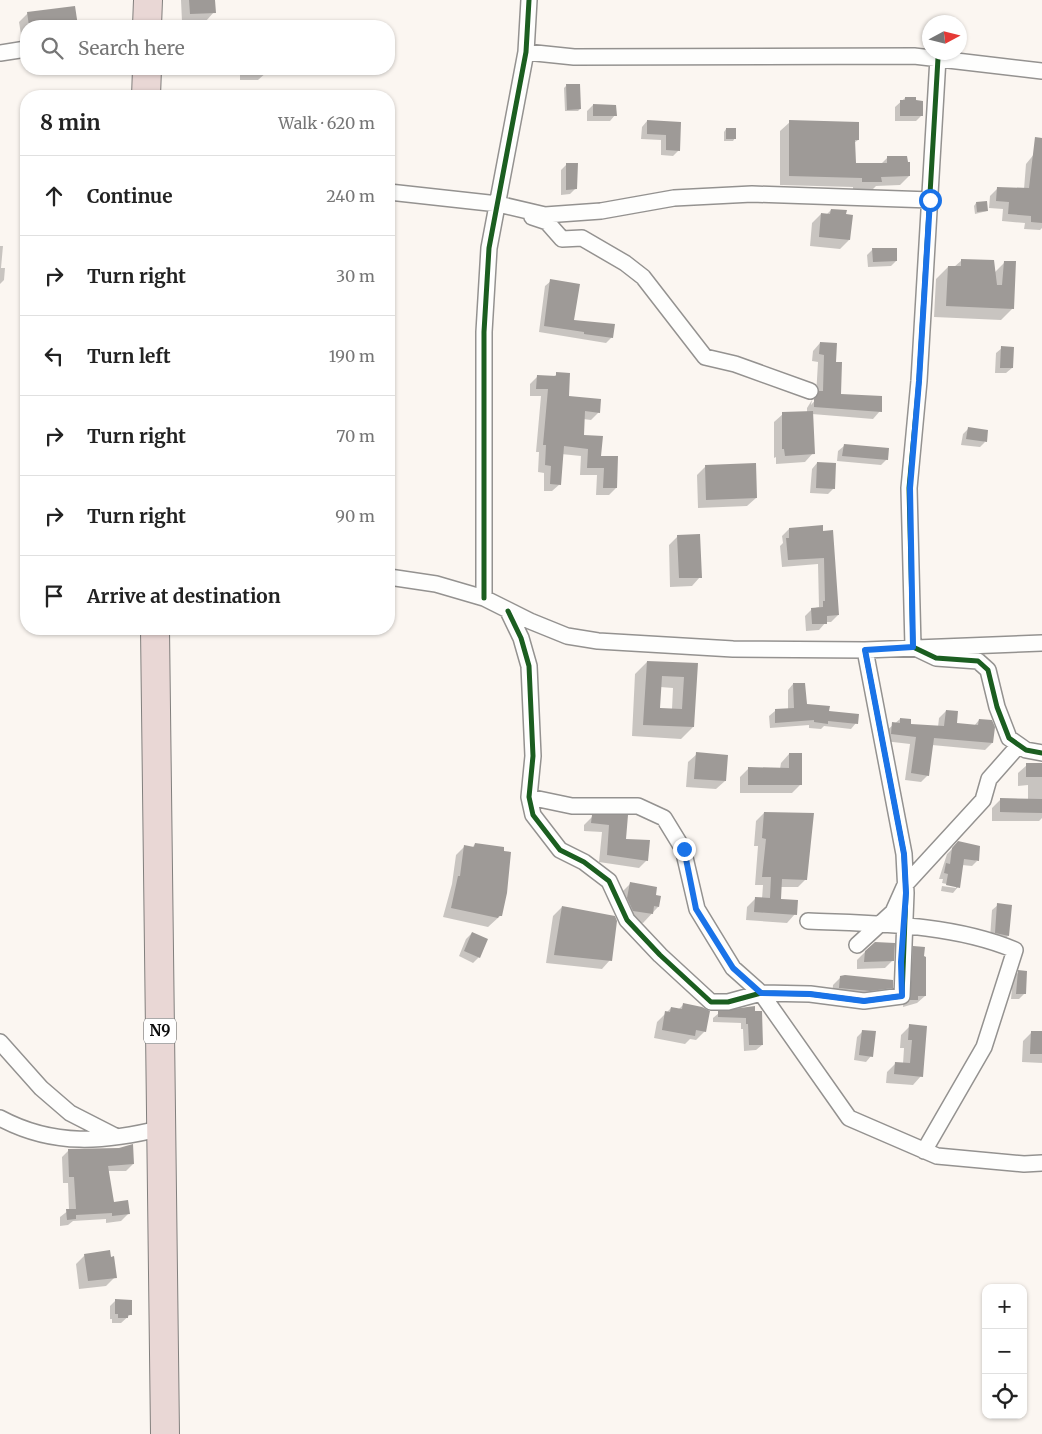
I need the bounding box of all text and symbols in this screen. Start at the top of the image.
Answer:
north arrow [922,15,967,60]
search box [20,20,395,75]
icon: search [38,34,66,62]
text: Search here [78,36,185,60]
text: 8 min [40,109,101,136]
text: Walk · 620 m [278,113,375,133]
icon: ahead [40,182,68,210]
text: Continue [87,184,173,208]
text: 240 m [326,186,375,206]
route start [919,189,942,212]
icon: right [40,262,68,290]
text: Turn right [87,264,186,288]
text: 30 m [336,266,375,286]
icon: left [40,342,68,370]
text: Turn left [87,344,171,368]
text: 190 m [329,346,375,366]
icon: right [40,422,68,450]
text: Turn right [87,424,186,448]
text: 70 m [336,426,375,446]
icon: right [40,502,68,530]
text: Turn right [87,504,186,528]
text: 90 m [335,506,375,526]
icon: arrive [40,582,68,610]
text: Arrive at destination [87,584,281,608]
route end [673,838,696,861]
road number: N9 [144,1018,176,1044]
map controls [982,1284,1027,1419]
button: + [982,1284,1027,1329]
button: − [982,1329,1027,1374]
button: locate [982,1374,1027,1419]

